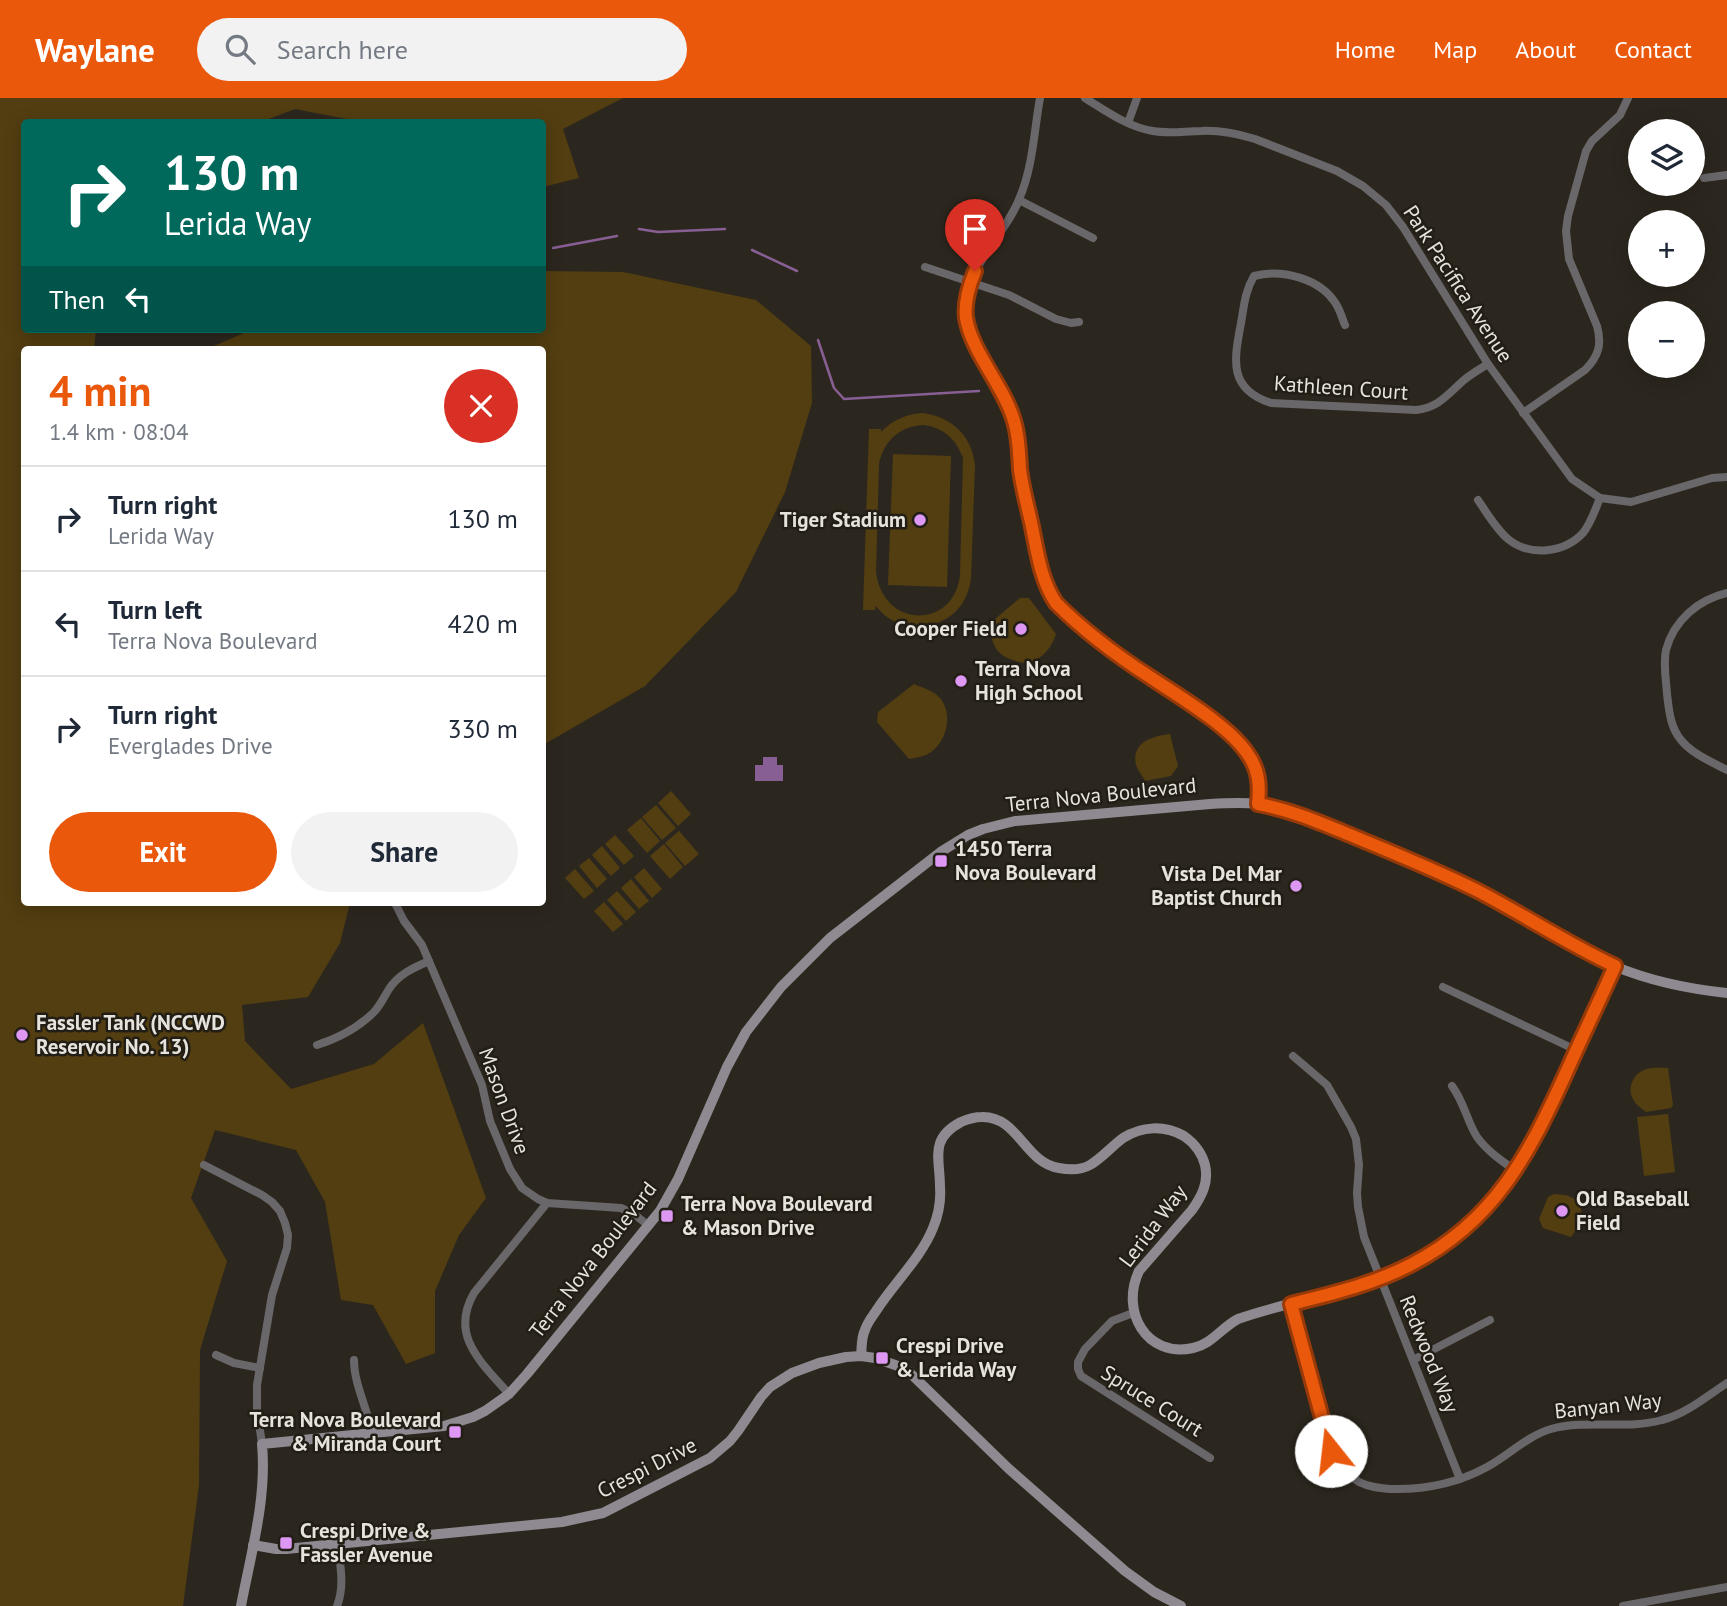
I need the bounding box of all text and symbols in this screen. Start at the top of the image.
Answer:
search box [197,18,687,81]
text: Waylane [35,28,155,71]
icon: search [221,30,259,68]
text: Search here [277,33,408,66]
text: Home [1335,34,1395,65]
text: Map [1433,34,1477,65]
text: About [1515,34,1576,65]
text: Contact [1614,34,1692,65]
map controls [1628,119,1705,378]
button: layers [1628,119,1705,196]
text: 130 m [164,140,299,204]
icon: right [49,147,140,238]
pin [945,199,1005,271]
street label: Park Pacifica Avenue [1398,200,1519,367]
text: Lerida Way [164,202,311,244]
icon: arrive [956,210,994,248]
button: + [1628,210,1705,287]
icon: left [119,280,157,318]
text: Then [49,283,105,316]
button: − [1628,301,1705,378]
text: 4 min [49,363,151,418]
button: close [444,369,518,443]
street label: Kathleen Court [1273,369,1409,406]
text: 1.4 km · 08:04 [49,417,188,446]
text: Turn right [108,488,217,521]
icon: right [49,500,87,538]
text: 130 m [447,502,518,535]
place label: Tiger Stadium [780,506,906,533]
marker: Tiger Stadium [912,512,928,528]
text: Lerida Way [108,521,214,550]
text: Turn left [108,593,202,626]
icon: left [49,605,87,643]
text: 420 m [447,607,518,640]
place label: Cooper Field [894,615,1007,642]
marker: Cooper Field [1013,621,1029,637]
text: Terra Nova Boulevard [108,626,318,655]
place label: Terra Nova High School [975,655,1084,706]
marker: Terra Nova High School [953,673,969,689]
text: Turn right [108,698,217,731]
icon: right [49,710,87,748]
text: 330 m [447,712,518,745]
text: Everglades Drive [108,731,273,760]
street label: Terra Nova Boulevard [1004,771,1198,818]
button: Exit [49,812,277,892]
button: Share [291,812,518,892]
place label: 1450 Terra Nova Boulevard [955,835,1096,886]
marker: 1450 Terra Nova Boulevard [933,853,949,869]
place label: Vista Del Mar Baptist Church [1151,860,1283,911]
marker: Vista Del Mar Baptist Church [1288,878,1304,894]
place label: Fassler Tank (NCCWD Reservoir No. 13) [36,1009,225,1060]
marker: Fassler Tank (NCCWD Reservoir No. 13) [14,1027,30,1043]
street label: Mason Drive [473,1044,536,1158]
street label: Terra Nova Boulevard [523,1176,662,1343]
street label: Lerida Way [1113,1179,1193,1272]
place label: Old Baseball Field [1576,1185,1690,1236]
place label: Terra Nova Boulevard & Mason Drive [681,1190,873,1241]
marker: Old Baseball Field [1554,1203,1570,1219]
marker: Terra Nova Boulevard & Mason Drive [659,1208,675,1224]
street label: Redwood Way [1394,1291,1465,1417]
place label: Crespi Drive & Lerida Way [896,1332,1017,1383]
marker: Crespi Drive & Lerida Way [874,1350,890,1366]
street label: Spruce Court [1096,1359,1208,1442]
street label: Banyan Way [1553,1386,1663,1425]
place label: Terra Nova Boulevard & Miranda Court [249,1406,442,1457]
position arrow [1294,1414,1368,1488]
marker: Terra Nova Boulevard & Miranda Court [447,1424,463,1440]
street label: Crespi Drive [593,1431,701,1504]
place label: Crespi Drive & Fassler Avenue [300,1517,433,1568]
marker: Crespi Drive & Fassler Avenue [278,1535,294,1551]

